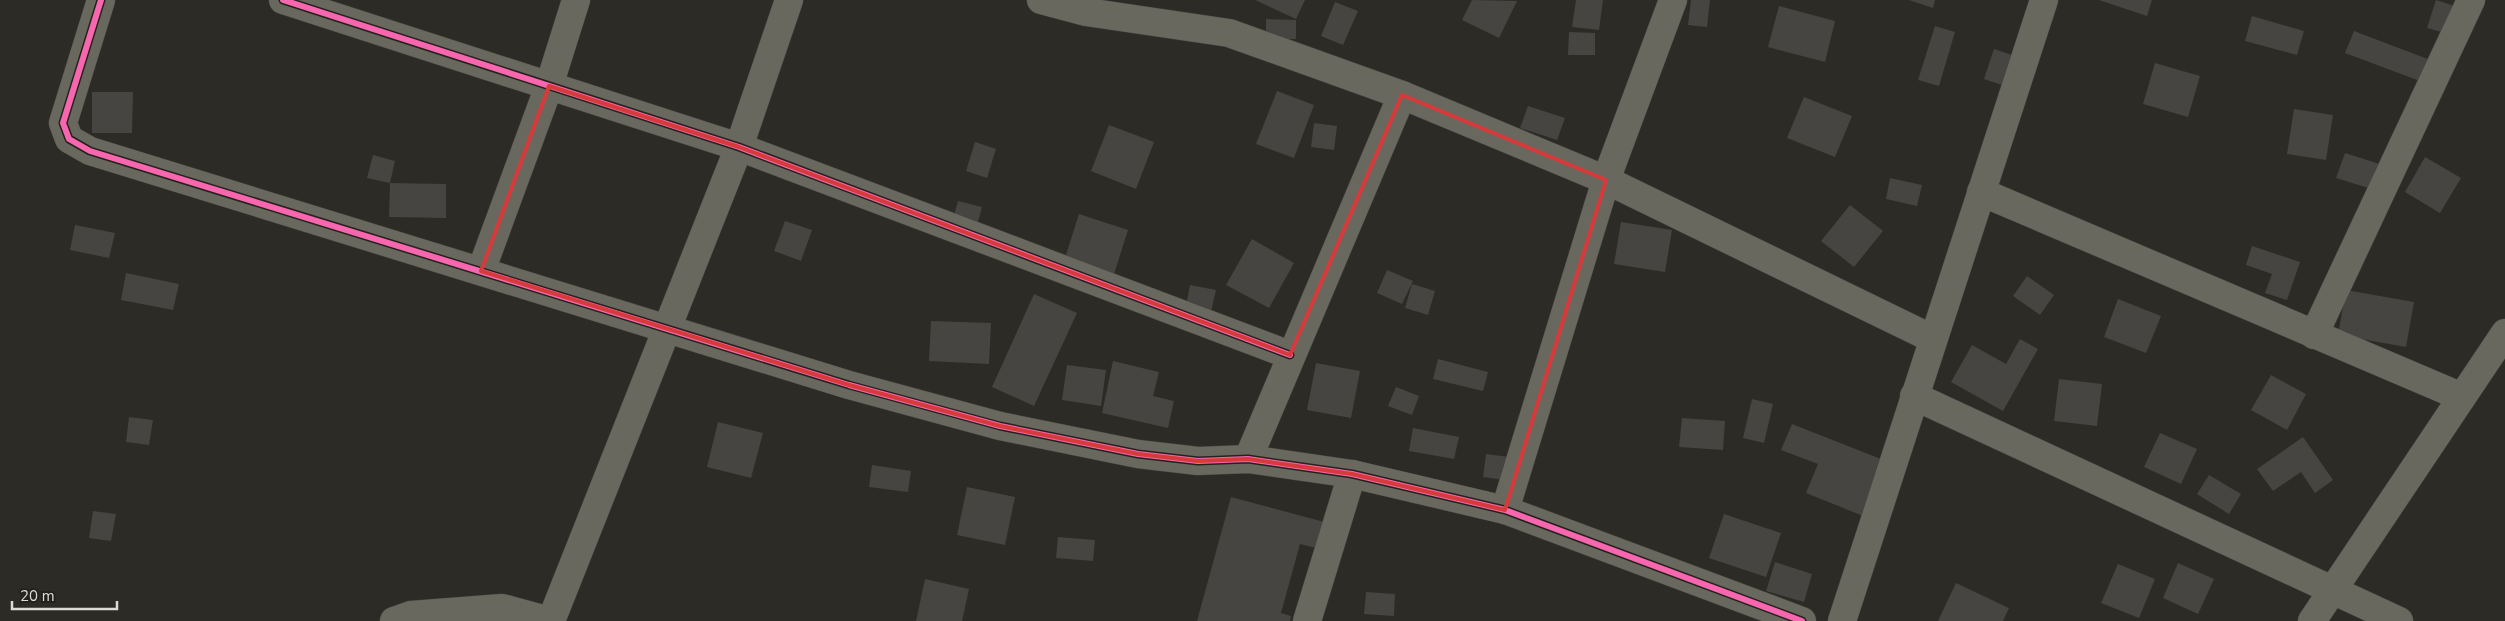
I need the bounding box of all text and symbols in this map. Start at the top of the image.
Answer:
scale bar [12,578,118,610]
text: 20 m [20,586,55,606]

